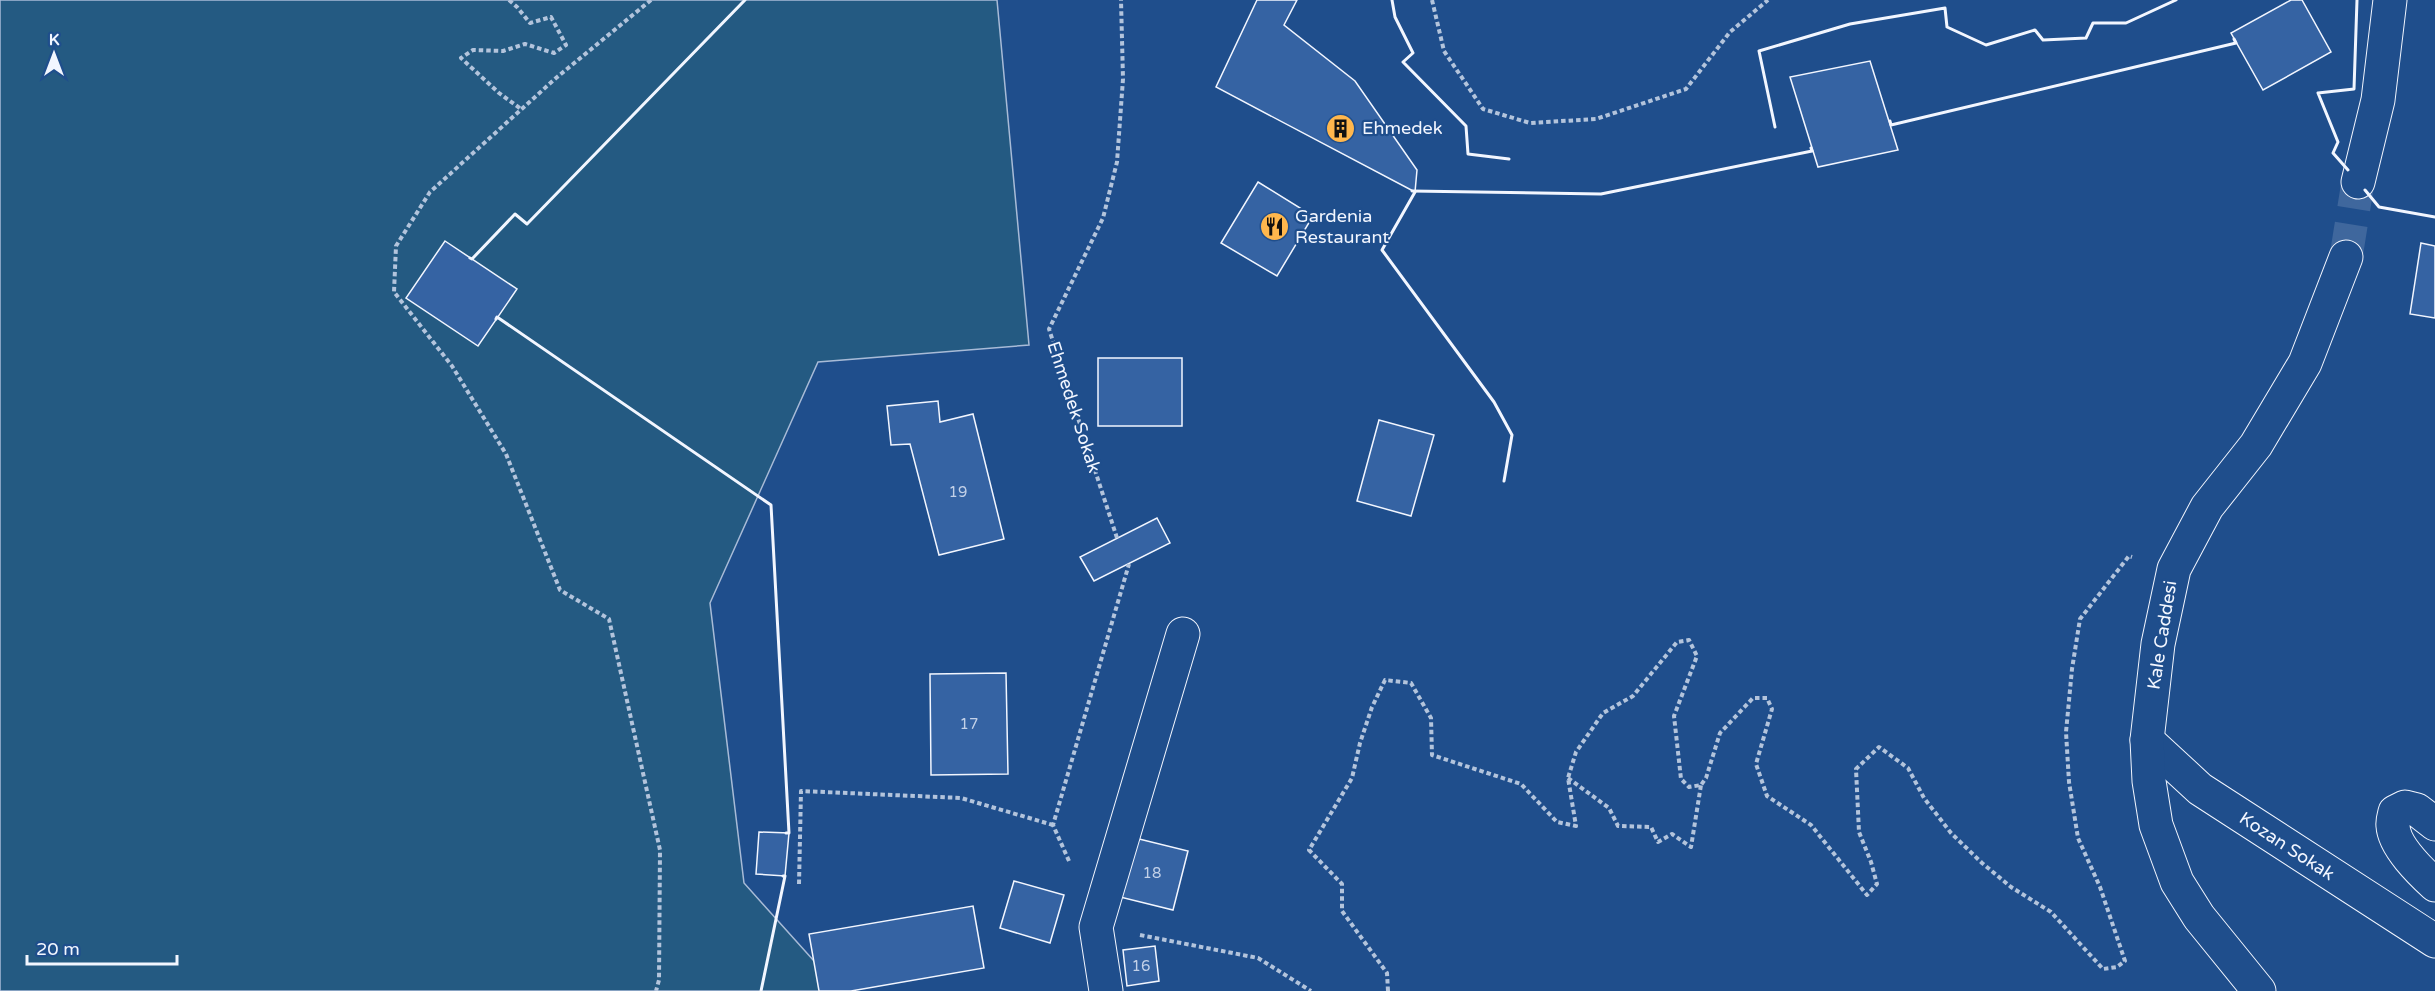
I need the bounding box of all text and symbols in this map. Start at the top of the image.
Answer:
north arrow [24,24,84,84]
text: K [49,30,60,50]
building icon: Ehmedek [1325,112,1357,144]
place label: Ehmedek [1362,117,1443,139]
place label: Gardenia Restaurant [1295,205,1389,248]
restaurant icon: Gardenia Restaurant [1258,210,1290,242]
street label: Ehmedek Sokak [1042,339,1106,476]
house number: 19 [949,483,967,501]
street label: Kale Caddesi [2143,579,2181,691]
house number: 17 [960,715,978,733]
street label: Kozan Sokak [2235,807,2339,885]
house number: 18 [1143,864,1161,882]
scale bar [27,928,177,966]
text: 20 m [36,938,80,960]
house number: 16 [1132,957,1150,975]

